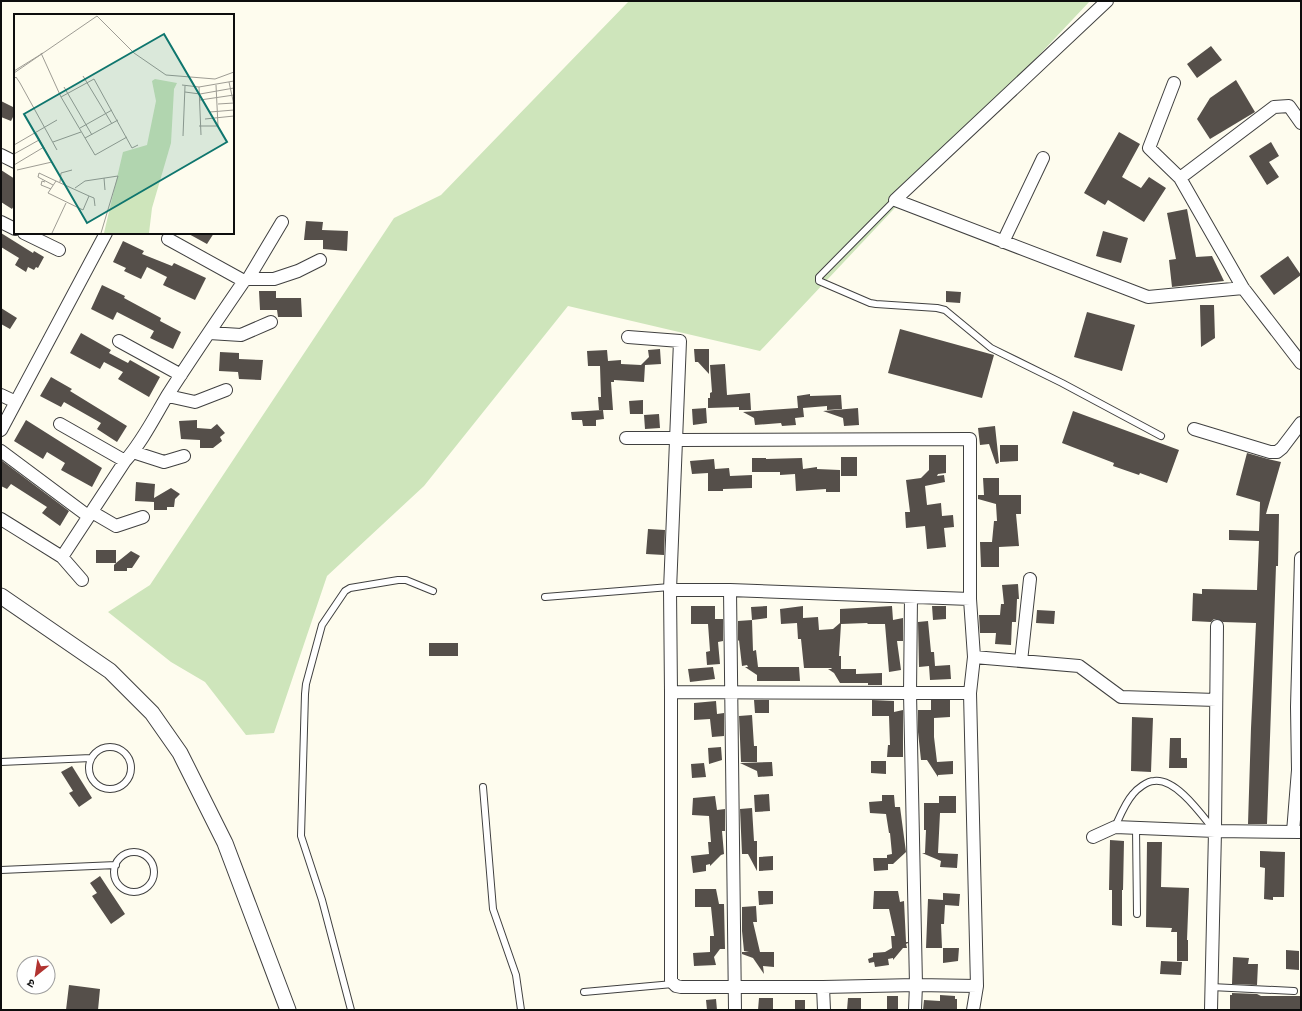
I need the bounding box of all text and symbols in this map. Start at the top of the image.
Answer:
inset map [14,14,234,234]
north arrow [16,955,56,995]
text: उ [24,975,38,991]

